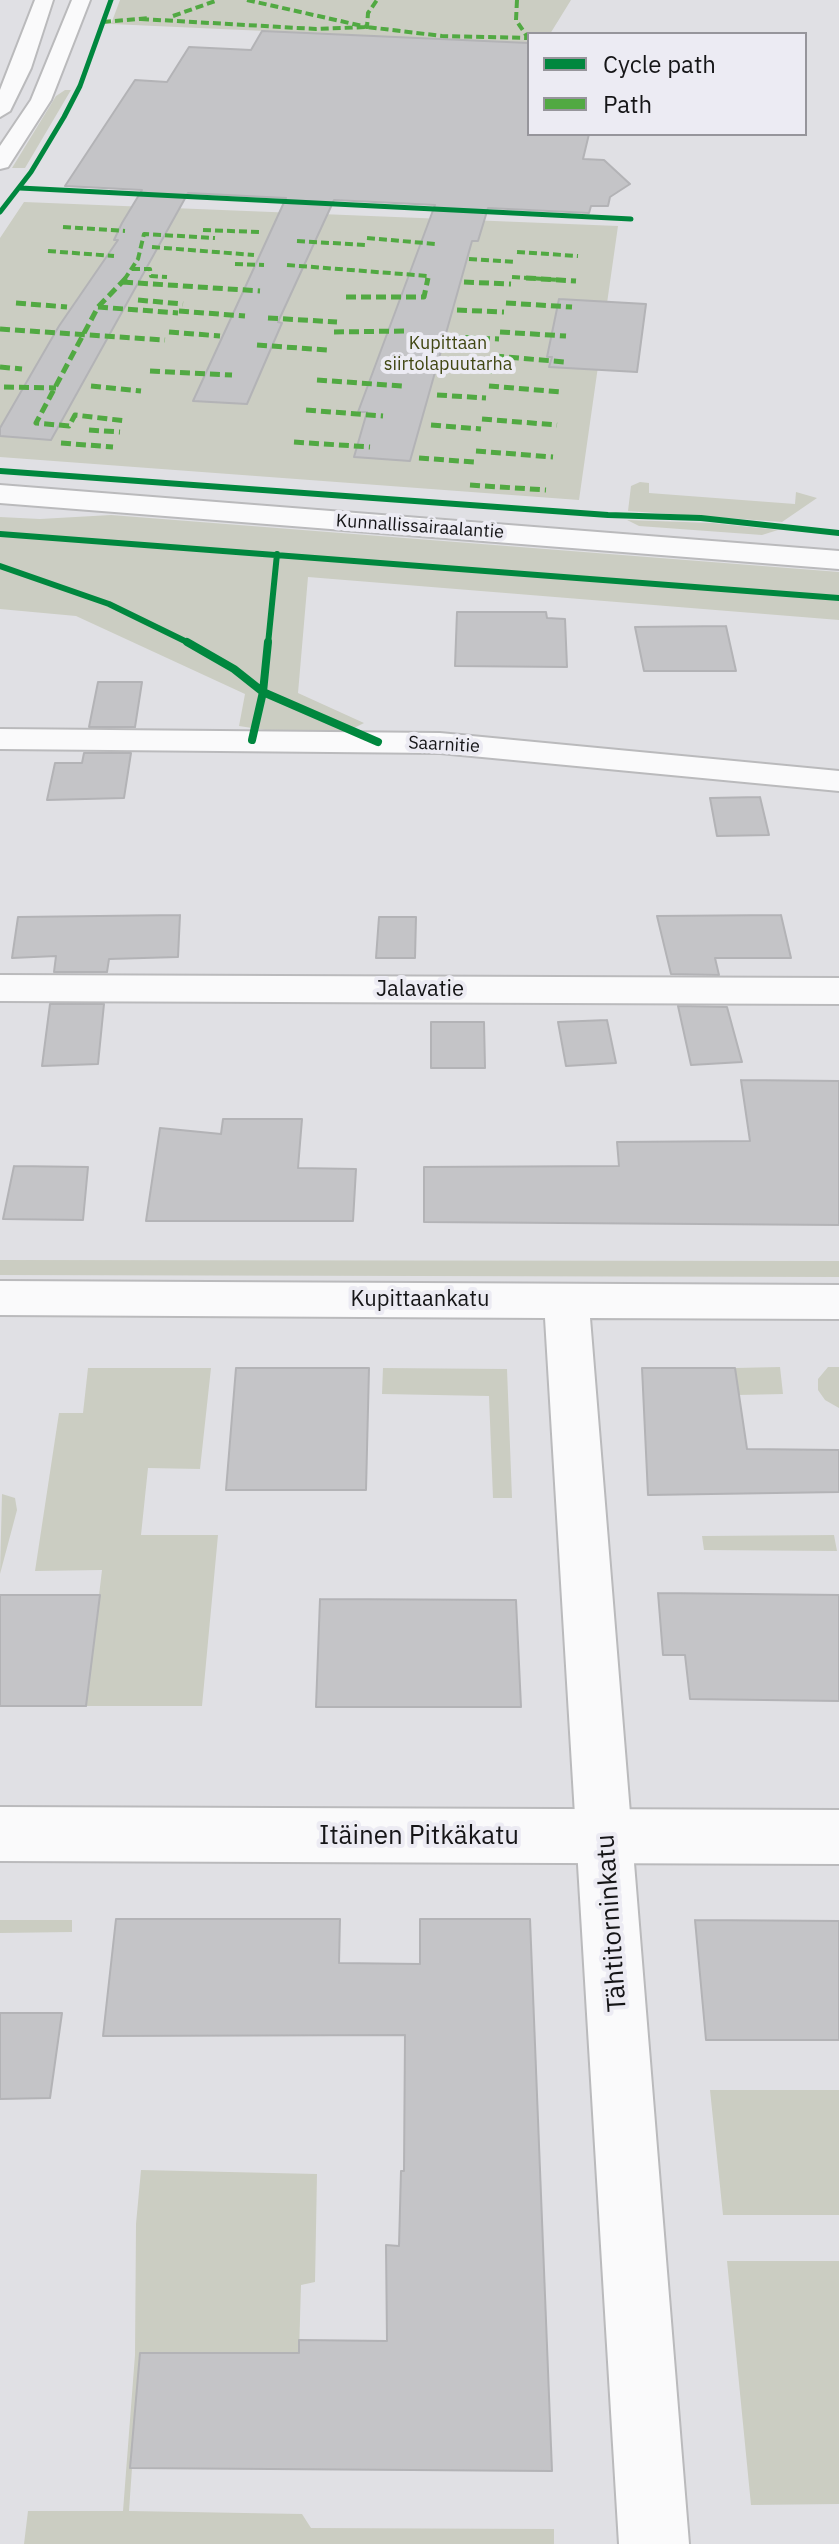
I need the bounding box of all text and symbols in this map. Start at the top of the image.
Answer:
legend [527,32,807,136]
text: Cycle path [603,48,716,80]
text: Path [603,88,652,120]
park label: Kupittaan siirtolapuutarha [384,333,512,376]
street label: Kunnallissairaalantie [335,510,505,544]
street label: Saarnitie [408,732,480,758]
street label: Jalavatie [376,977,464,1003]
street label: Kupittaankatu [350,1287,490,1313]
street label: Itäinen Pitkäkatu [319,1820,519,1852]
street label: Tähtitorninkatu [590,1833,634,2013]

